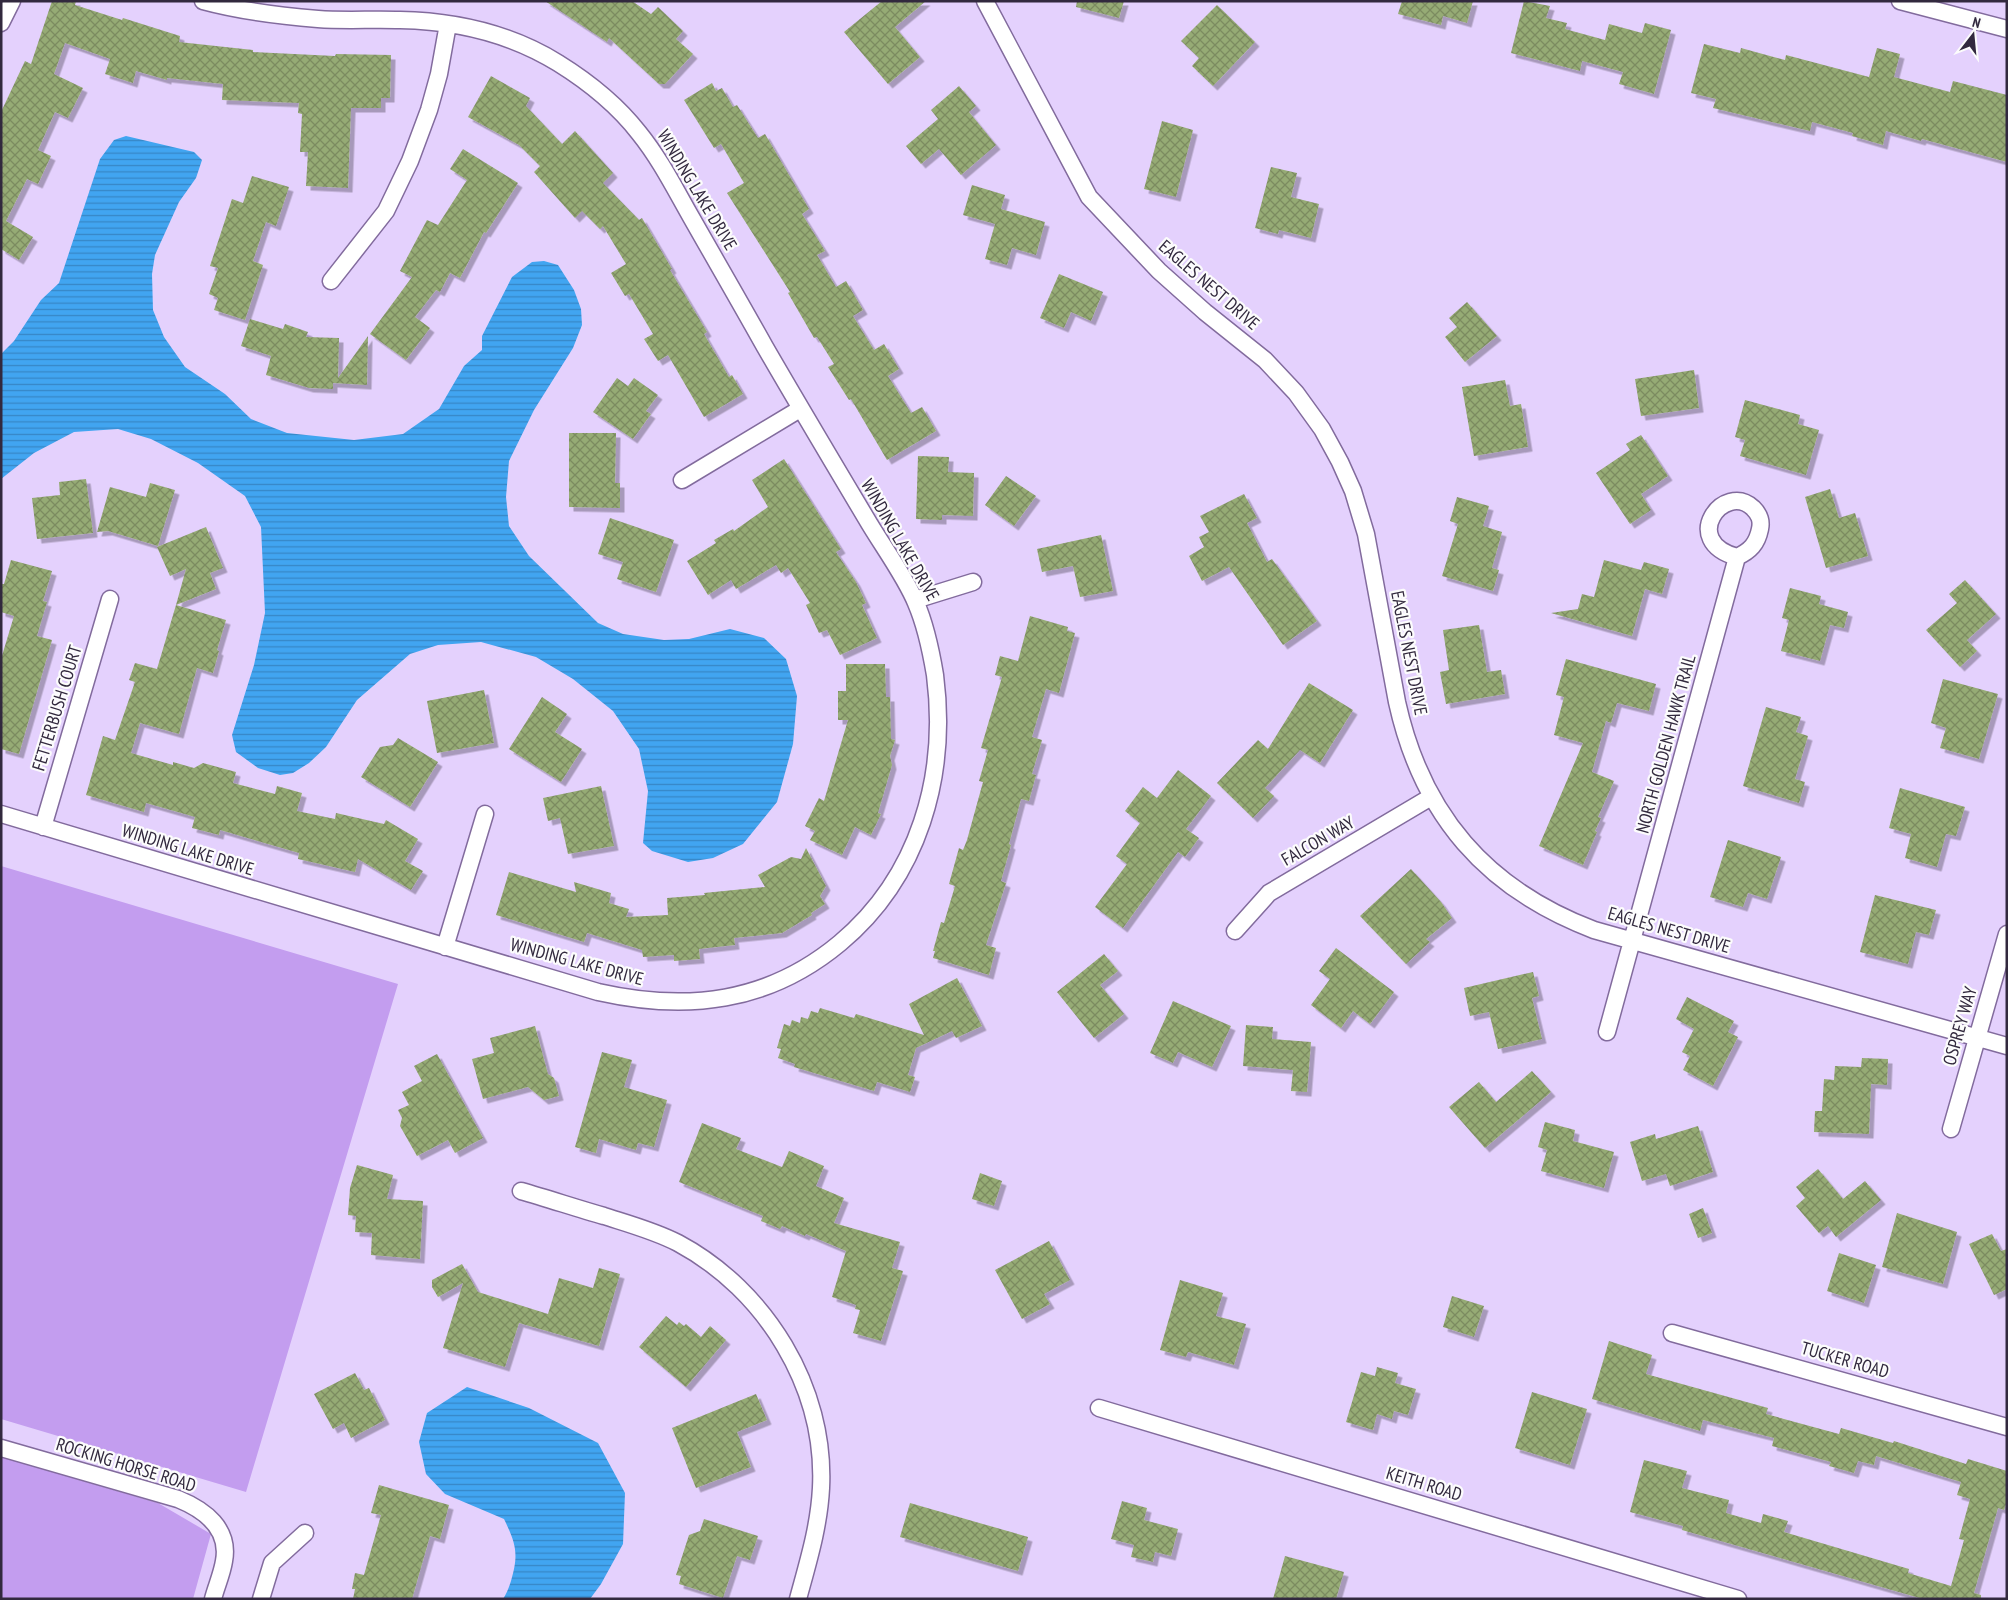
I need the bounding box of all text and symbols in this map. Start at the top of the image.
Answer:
north arrow [1948,10,1998,60]
text: N [1970,13,1983,32]
street label: WINDING LAKE DRIVE [652,125,743,254]
street label: EAGLES NEST DRIVE [1154,235,1264,335]
street label: WINDING LAKE DRIVE [856,475,945,605]
street label: EAGLES NEST DRIVE [1386,589,1433,717]
street label: FETTERBUSH COURT [27,642,87,773]
street label: NORTH GOLDEN HAWK TRAIL [1631,652,1701,836]
street label: FALCON WAY [1277,810,1359,871]
street label: WINDING LAKE DRIVE [119,819,257,881]
street label: EAGLES NEST DRIVE [1605,901,1733,958]
street label: WINDING LAKE DRIVE [508,933,646,990]
street label: OSPREY WAY [1937,983,1982,1068]
street label: TUCKER ROAD [1799,1336,1892,1383]
street label: ROCKING HORSE ROAD [54,1432,199,1497]
street label: KEITH ROAD [1384,1461,1465,1506]

